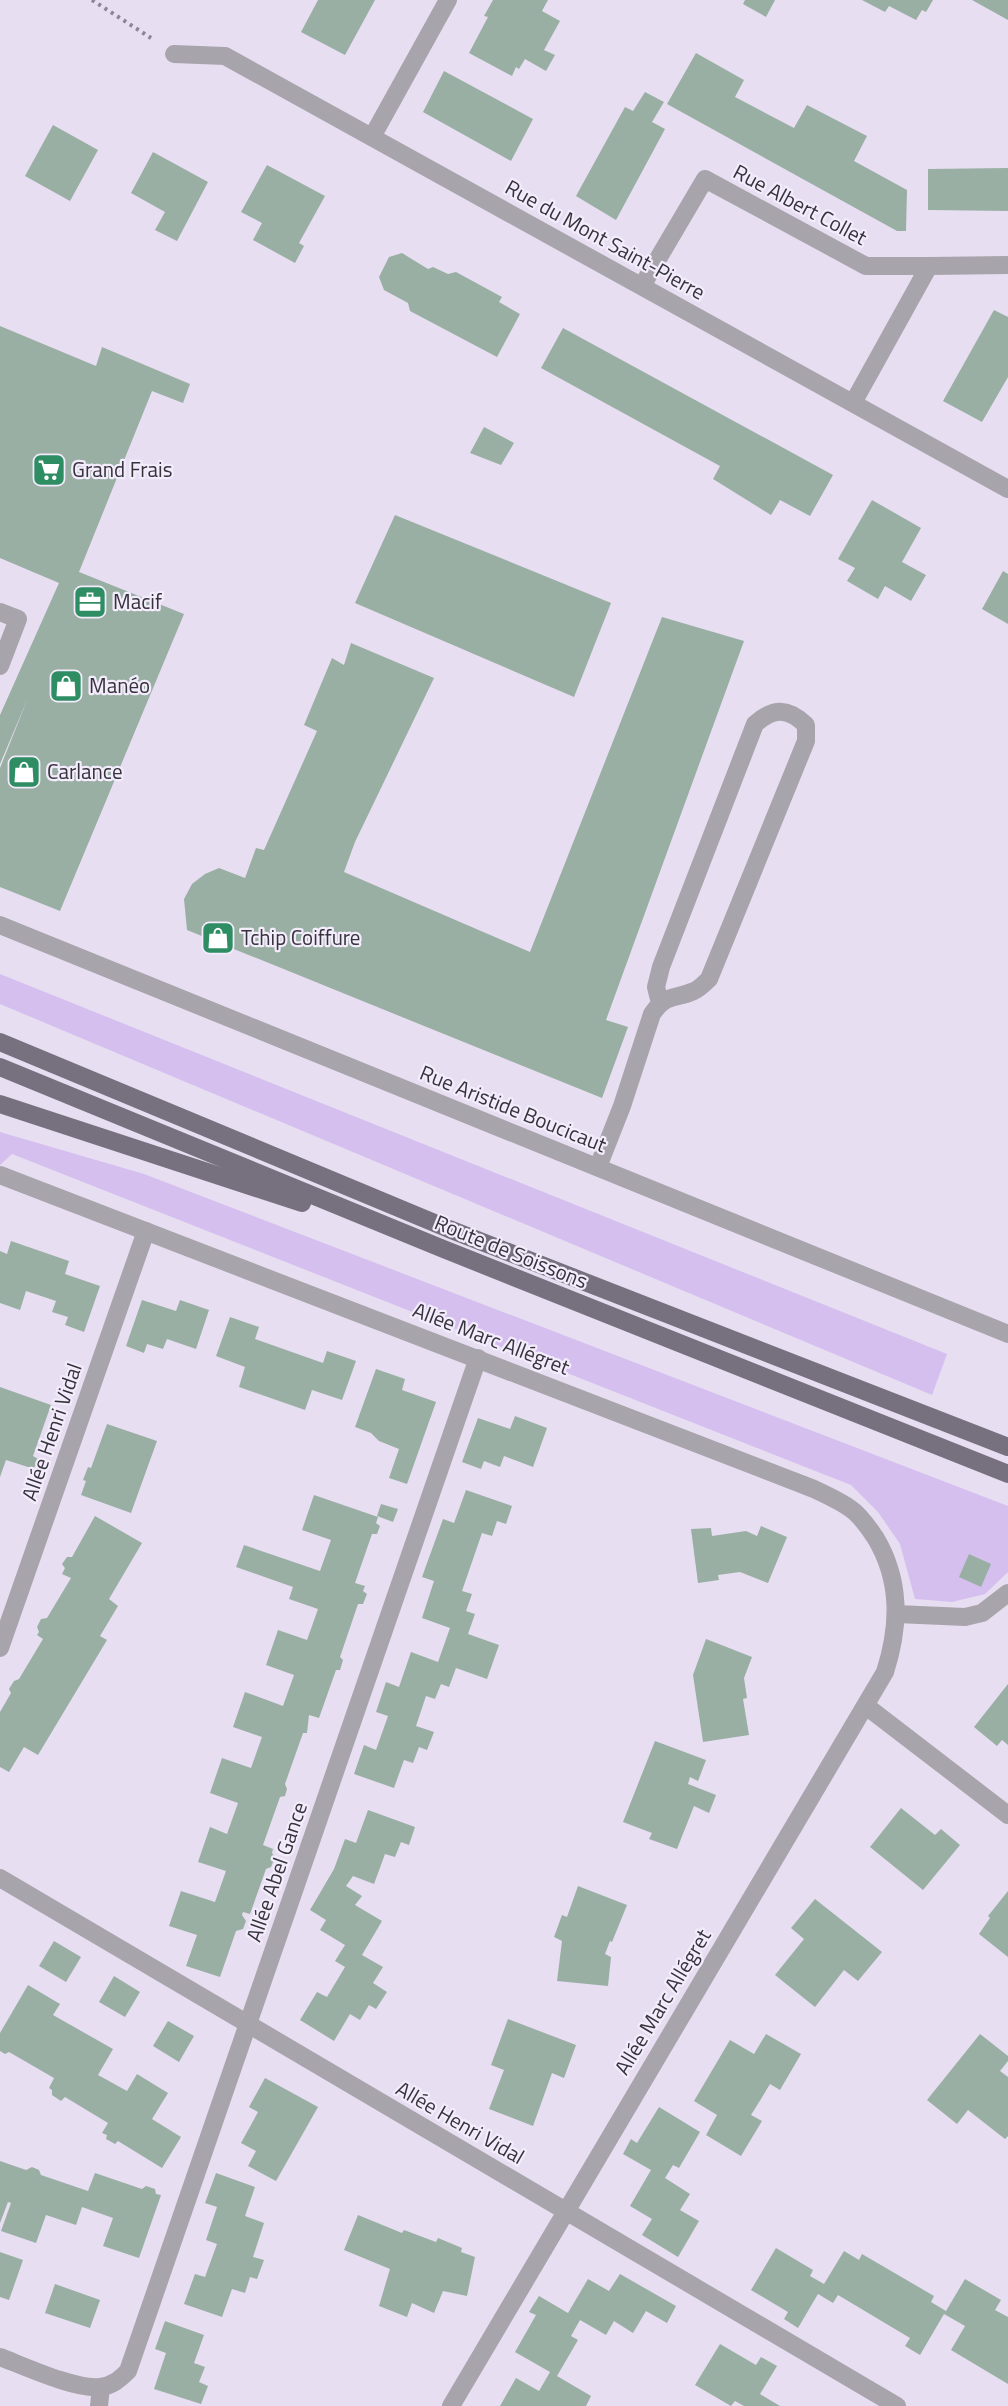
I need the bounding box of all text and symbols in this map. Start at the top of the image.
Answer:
street label: Rue Albert Collet [728,155,874,253]
street label: Rue du Mont Saint-Pierre [500,171,711,308]
supermarket icon: Grand Frais [31,452,67,488]
place label: Grand Frais [72,453,173,485]
office icon: Macif [72,584,108,620]
place label: Macif [113,585,162,617]
shop icon: Manéo [48,668,84,704]
place label: Manéo [89,669,150,701]
shop icon: Carlance [6,754,42,790]
place label: Carlance [47,755,123,787]
shop icon: Tchip Coiffure [200,920,236,956]
place label: Tchip Coiffure [241,921,360,953]
street label: Rue Aristide Boucicaut [415,1056,612,1160]
street label: Route de Soissons [430,1206,593,1296]
street label: Allée Marc Allégret [408,1293,575,1383]
street label: Allée Henri Vidal [13,1358,90,1505]
street label: Allée Abel Gance [237,1797,315,1946]
street label: Allée Marc Allégret [606,1922,719,2081]
street label: Allée Henri Vidal [390,2072,531,2172]

